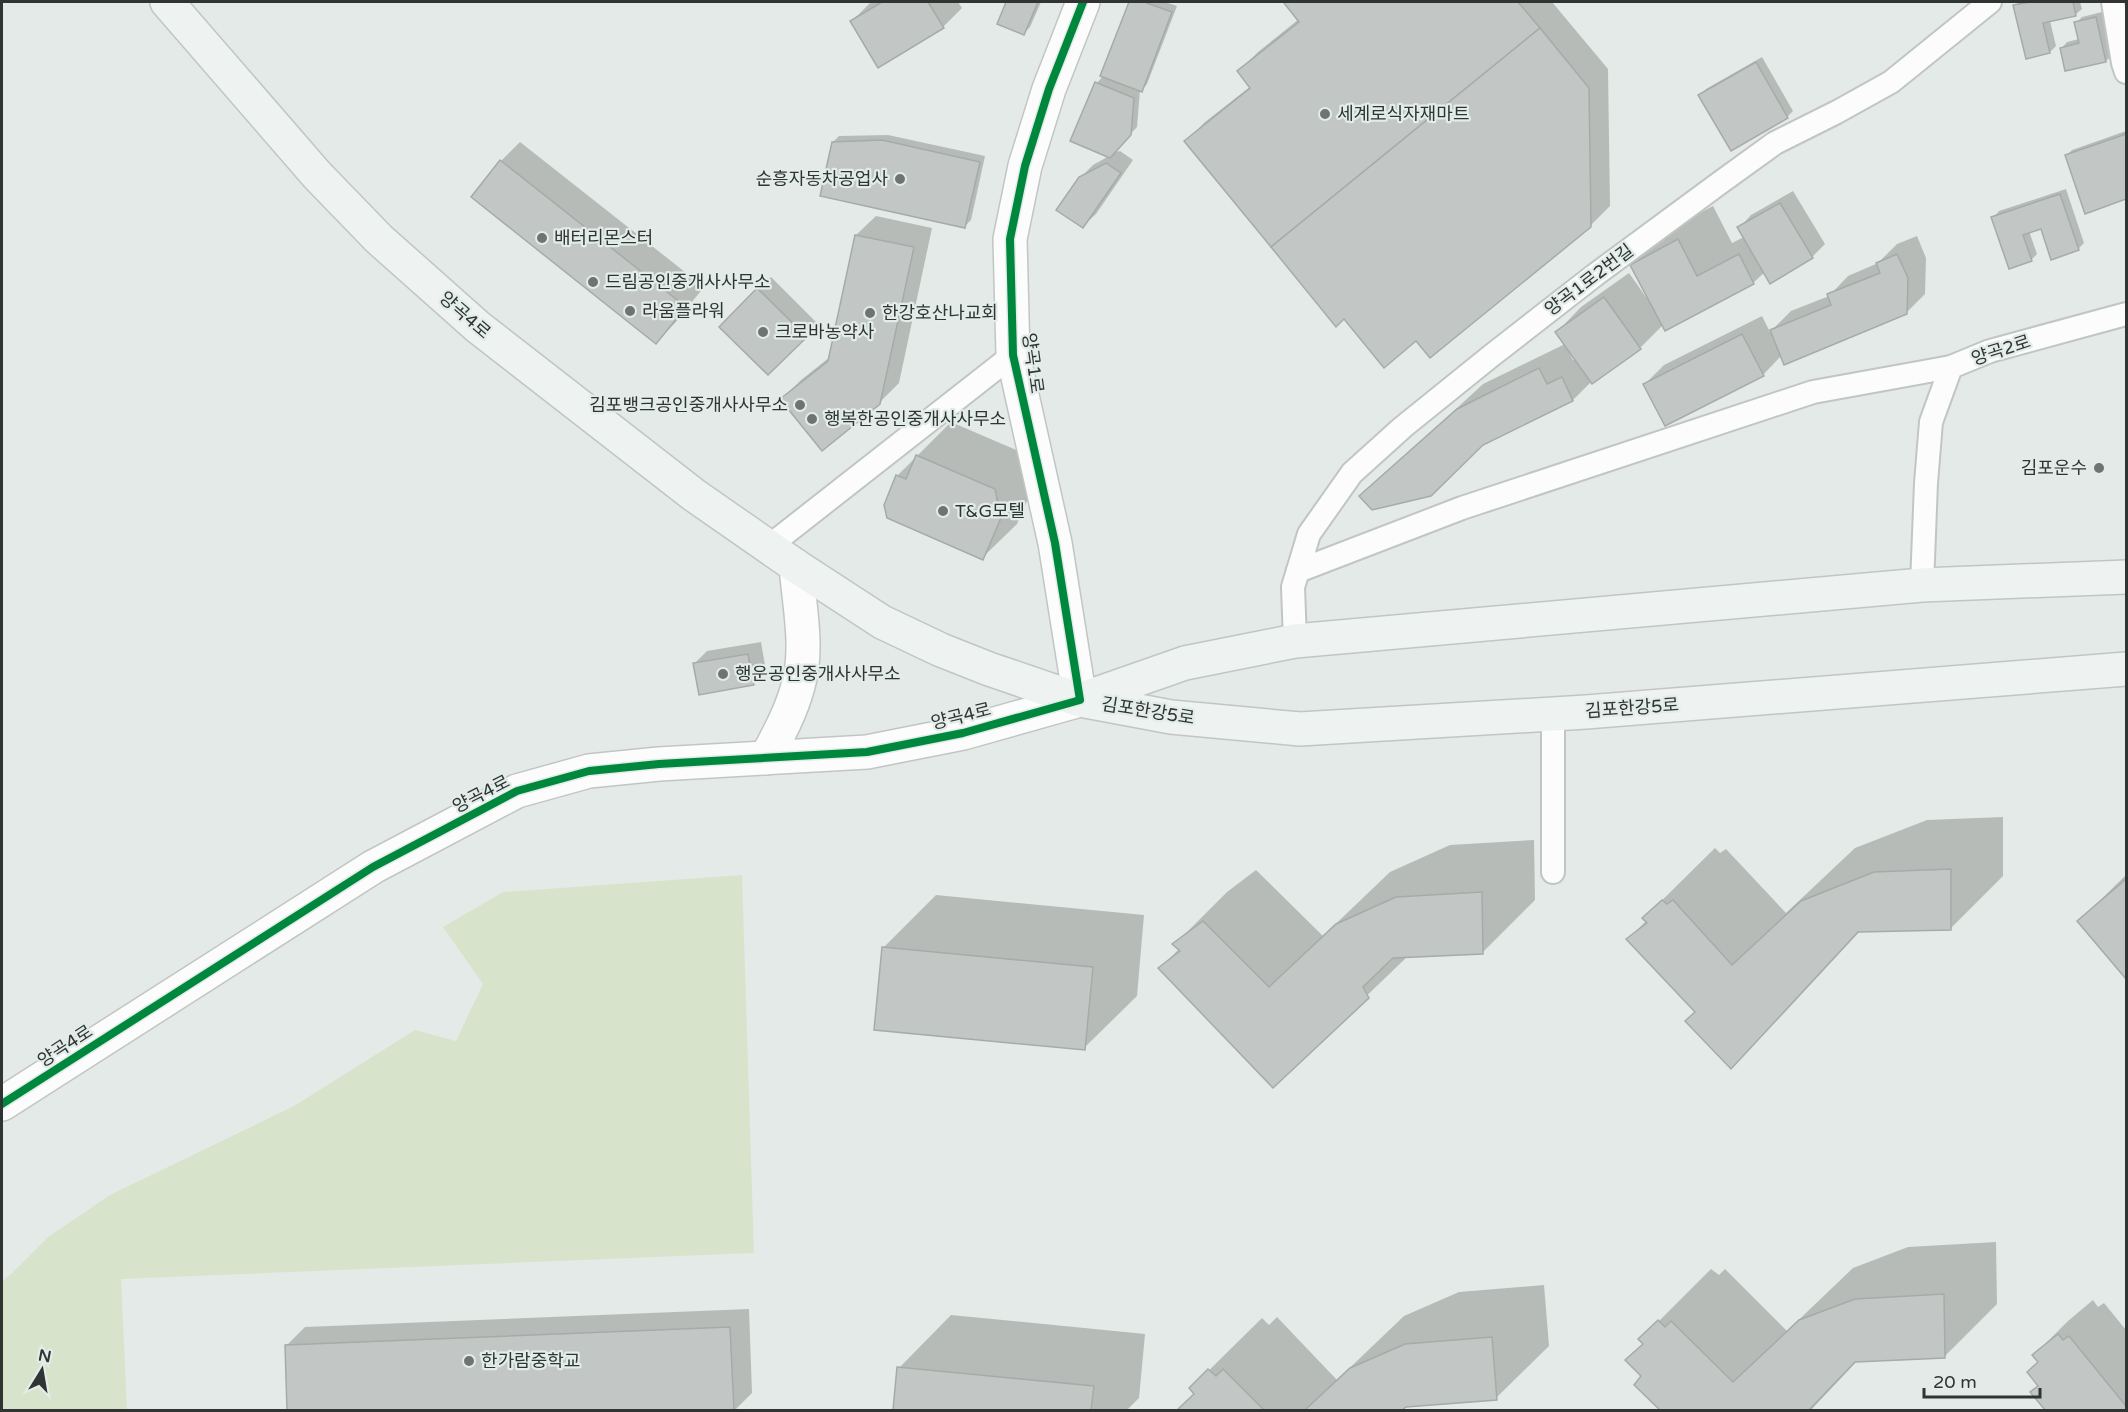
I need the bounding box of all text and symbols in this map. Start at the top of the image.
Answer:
place label: 세계로식자재마트 [1337,103,1469,125]
marker: 세계로식자재마트 [1318,107,1332,121]
place label: 순흥자동차공업사 [756,168,888,190]
marker: 순흥자동차공업사 [893,172,907,186]
place label: 배터리몬스터 [554,227,653,249]
marker: 배터리몬스터 [535,231,549,245]
street label: 양곡1로2번길 [1540,239,1638,321]
place label: 드림공인중개사사무소 [605,271,771,293]
marker: 드림공인중개사사무소 [586,275,600,289]
street label: 양곡4로 [435,287,495,343]
place label: 라움플라워 [642,300,725,322]
place label: 한강호산나교회 [882,302,998,324]
marker: 라움플라워 [623,304,637,318]
marker: 한강호산나교회 [863,306,877,320]
place label: 크로바농약사 [775,321,875,343]
marker: 크로바농약사 [756,325,770,339]
street label: 양곡2로 [1969,330,2033,370]
street label: 양곡1로 [1018,331,1048,395]
place label: 김포뱅크공인중개사사무소 [589,394,788,416]
marker: 김포뱅크공인중개사사무소 [793,398,807,412]
place label: 행복한공인중개사사무소 [824,408,1006,430]
marker: 행복한공인중개사사무소 [805,412,819,426]
place label: 김포운수 [2021,457,2087,479]
marker: 김포운수 [2092,461,2106,475]
place label: T&G모텔 [955,500,1025,522]
marker: T&G모텔 [936,504,950,518]
place label: 행운공인중개사사무소 [735,663,901,685]
marker: 행운공인중개사사무소 [716,667,730,681]
street label: 김포한강5로 [1100,693,1196,729]
street label: 김포한강5로 [1584,694,1680,722]
street label: 양곡4로 [929,698,993,734]
street label: 양곡4로 [449,770,513,818]
street label: 양곡4로 [33,1020,97,1072]
north arrow [12,1340,72,1400]
text: N [36,1345,53,1367]
place label: 한가람중학교 [481,1350,580,1372]
marker: 한가람중학교 [462,1354,476,1368]
scale bar [1924,1361,2040,1399]
text: 20 m [1933,1371,1977,1393]

